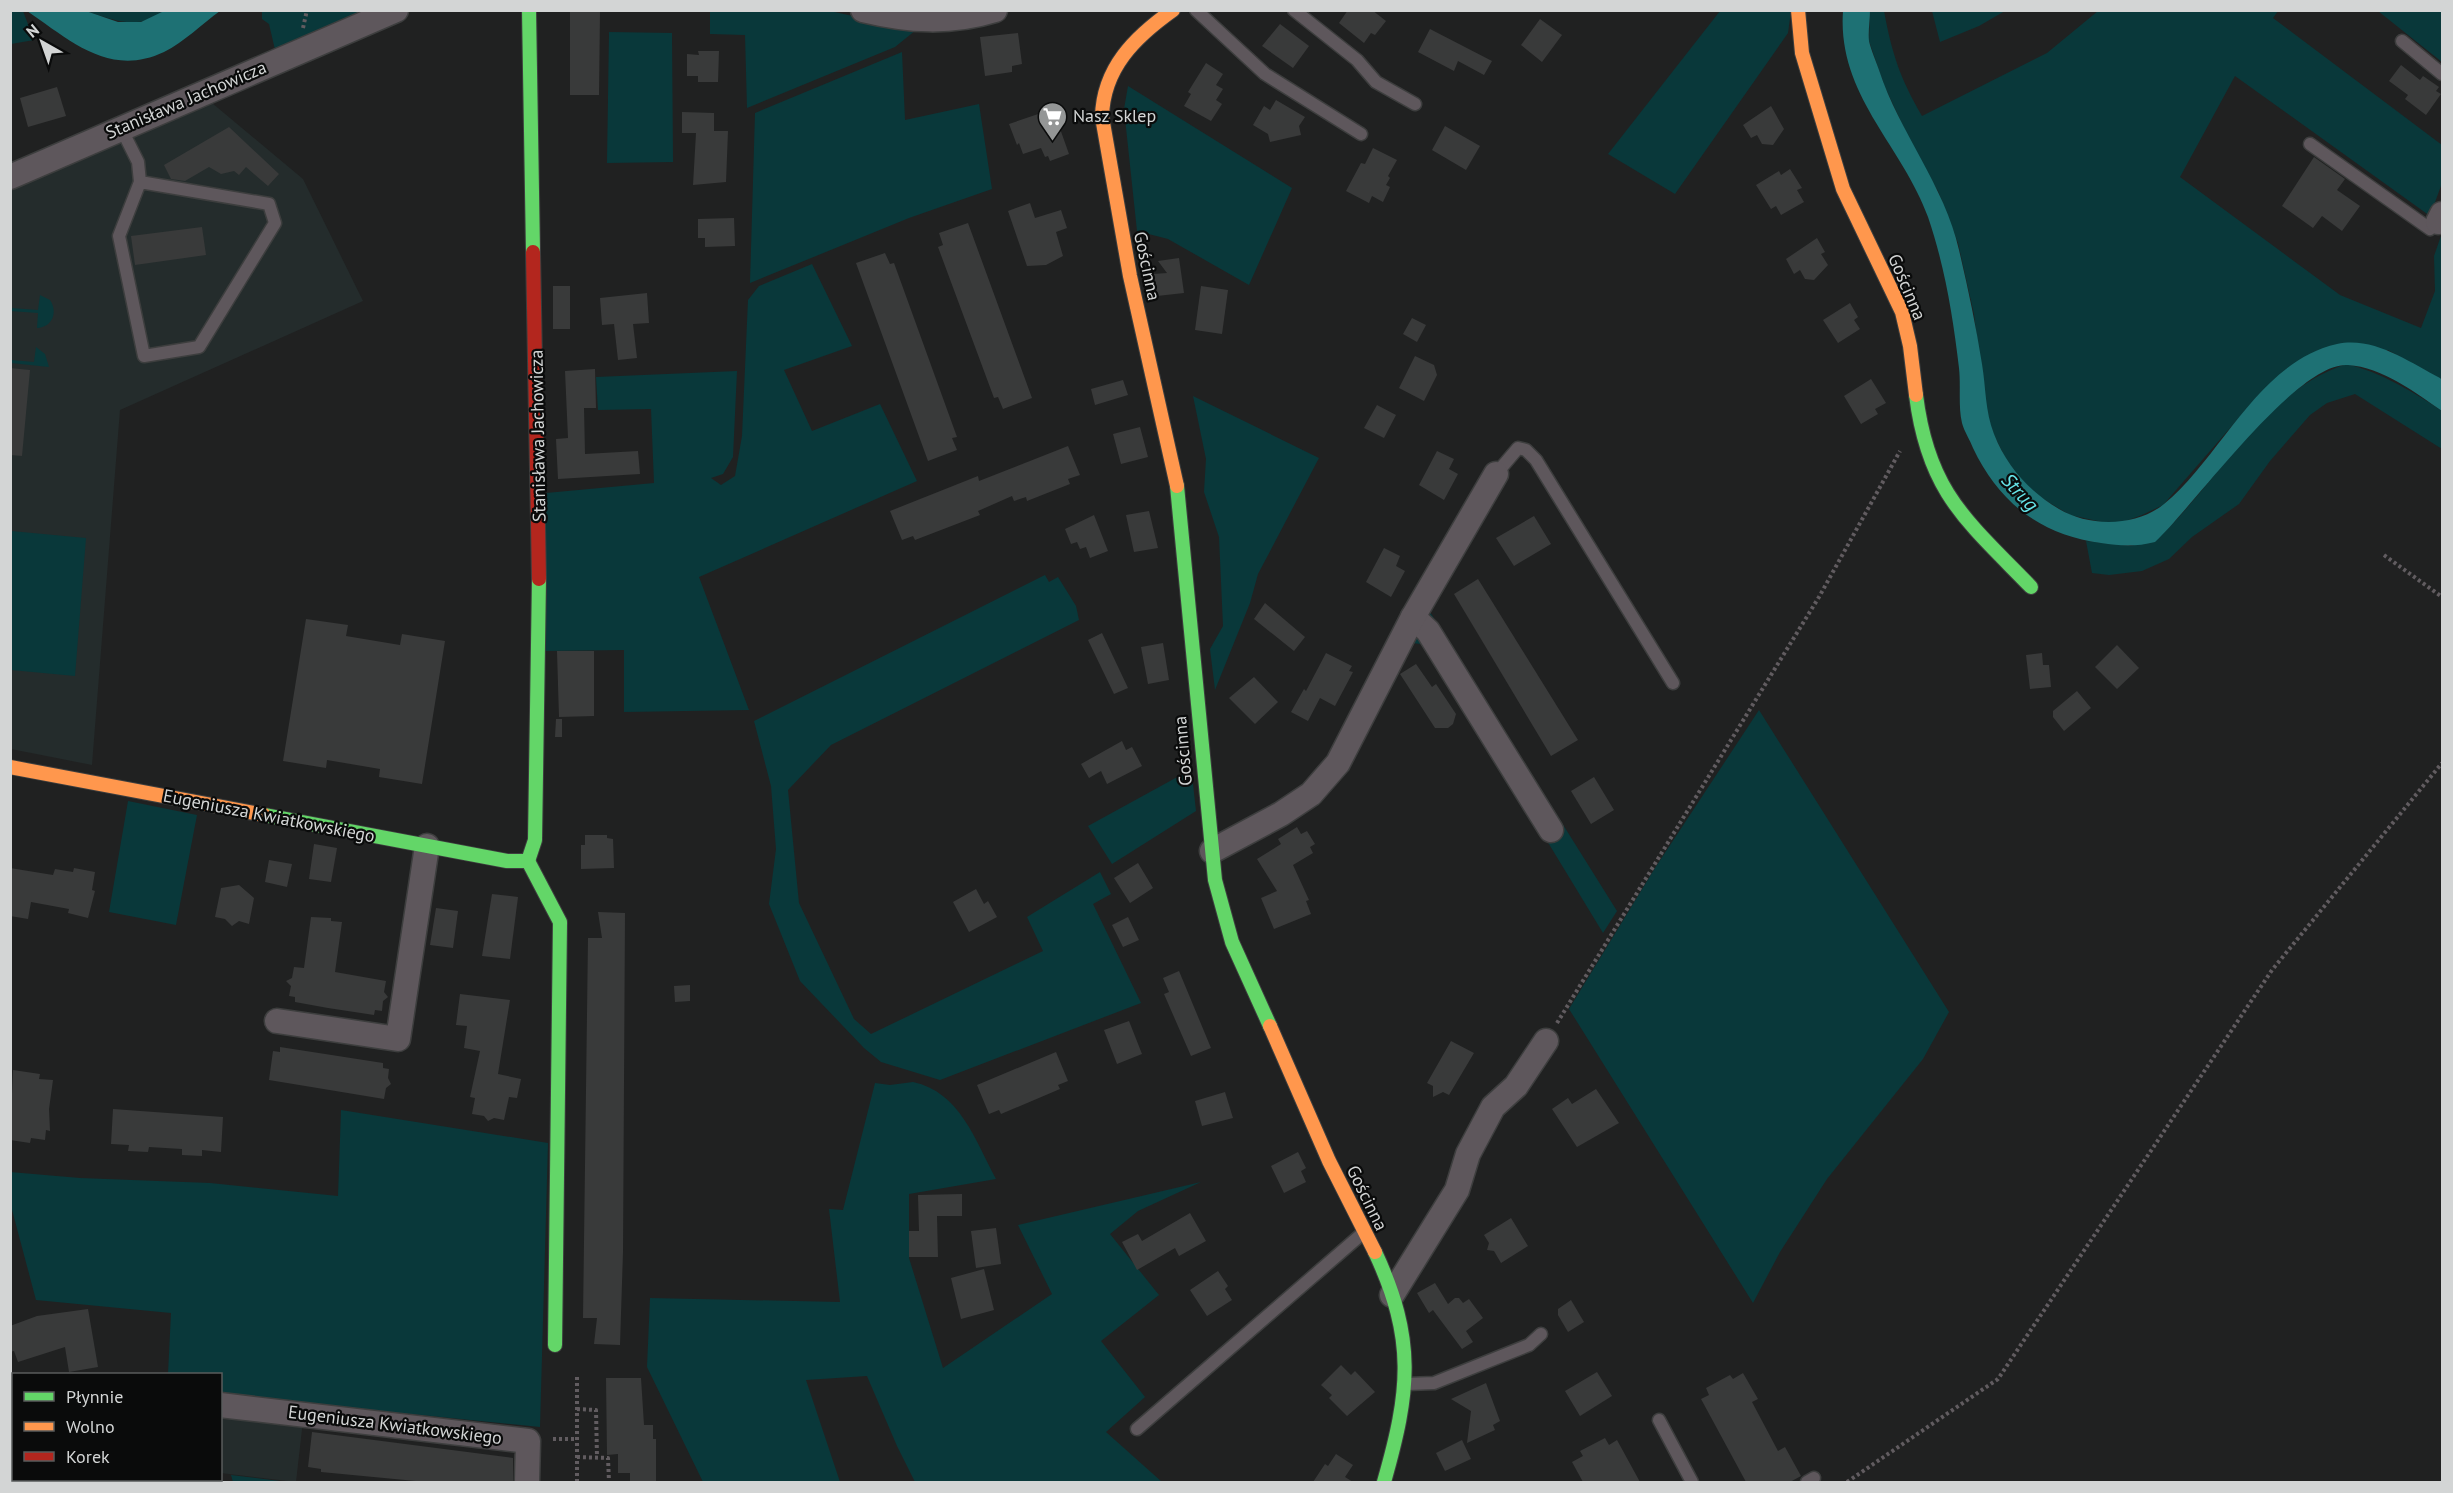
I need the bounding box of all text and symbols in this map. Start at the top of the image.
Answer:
north arrow [12,12,72,72]
text: N [22,19,43,42]
street label: Stanisława Jachowicza [102,55,270,144]
supermarket icon: Nasz Sklep [1036,100,1068,142]
place label: Nasz Sklep [1073,104,1156,127]
street label: Gościnna [1129,229,1166,302]
street label: Gościnna [1883,250,1932,323]
street label: Stanisława Jachowicza [524,350,551,522]
water label: Strug [1996,467,2044,517]
street label: Gościnna [1168,715,1197,787]
street label: Eugeniusza Kwiatkowskiego [161,784,377,847]
street label: Gościnna [1342,1161,1393,1234]
legend [12,1373,222,1481]
text: Płynnie [66,1385,123,1408]
street label: Eugeniusza Kwiatkowskiego [287,1400,503,1449]
text: Wolno [66,1415,115,1438]
text: Korek [66,1445,110,1468]

